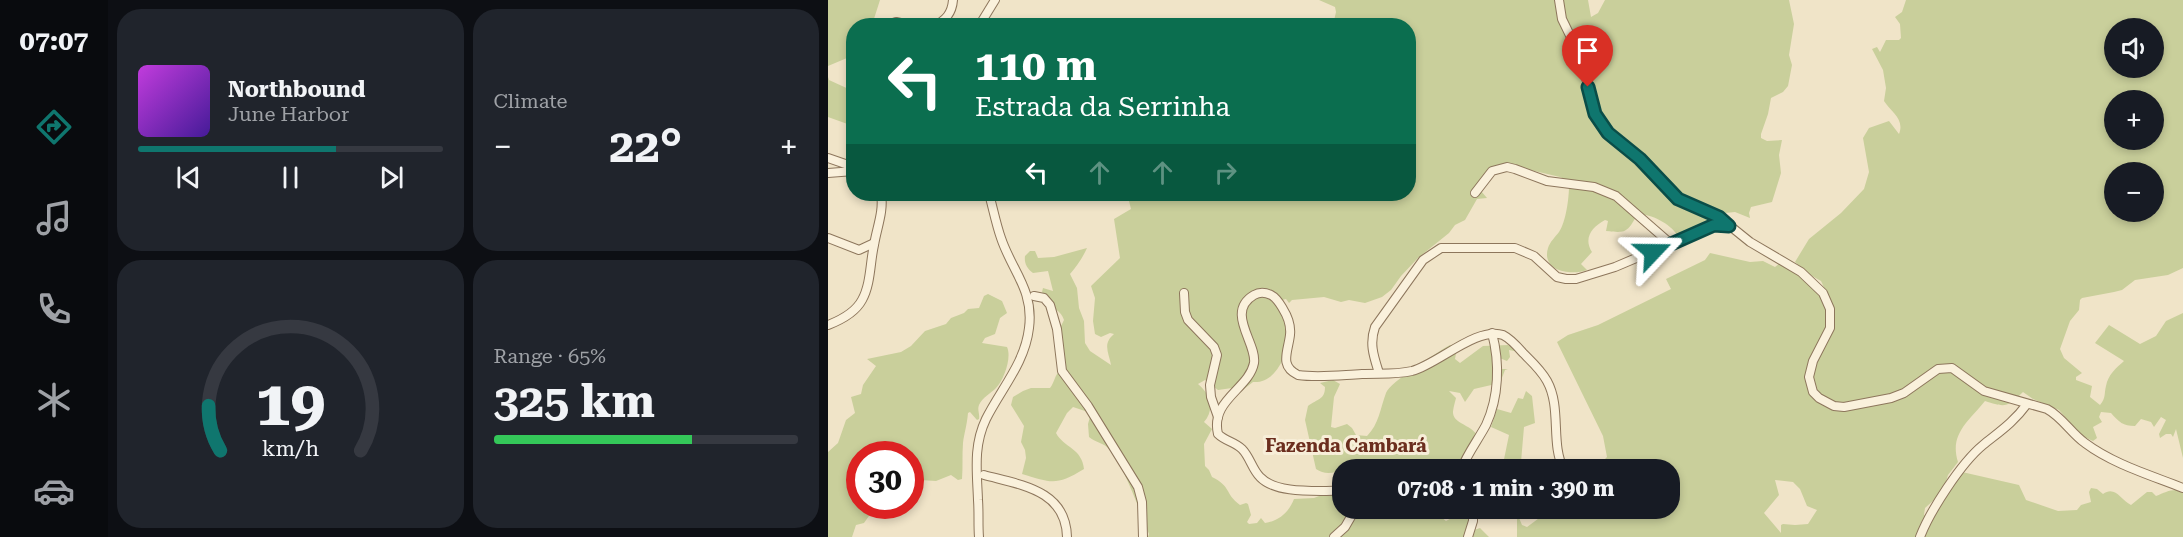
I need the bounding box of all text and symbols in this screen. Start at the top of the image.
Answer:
map controls [2104,18,2164,222]
button: sound [2104,18,2164,78]
text: 07:07 [20,25,88,57]
pin [1562,25,1613,87]
icon: arrive [1571,34,1604,67]
text: 110 m [975,41,1097,90]
icon: left [876,42,954,120]
text: Northbound [228,77,366,102]
text: Climate [494,89,568,113]
button: + [2104,90,2164,150]
text: Estrada da Serrinha [975,91,1230,123]
text: June Harbor [228,102,349,126]
icon: directions [33,106,75,148]
text: 22° [609,120,682,173]
text: − [494,127,512,166]
text: + [780,127,798,166]
icon: left [1020,156,1053,189]
icon: ahead [1083,156,1116,189]
icon: ahead [1146,156,1179,189]
icon: right [1209,156,1242,189]
icon: previous [172,161,205,194]
icon: pause [274,161,307,194]
icon: next [375,161,408,194]
button: − [2104,162,2164,222]
icon: music [33,197,75,239]
position arrow [1621,220,1685,284]
icon: phone [33,288,75,330]
text: Range · 65% [494,344,606,368]
text: 19 [255,367,325,440]
text: 325 km [494,375,655,428]
icon: climate [33,379,75,421]
district label: Fazenda Cambará [1265,435,1427,456]
text: km/h [262,436,319,461]
speed limit sign: 30 [846,441,924,519]
icon: car [33,470,75,512]
text: 07:08 · 1 min · 390 m [1397,476,1615,501]

